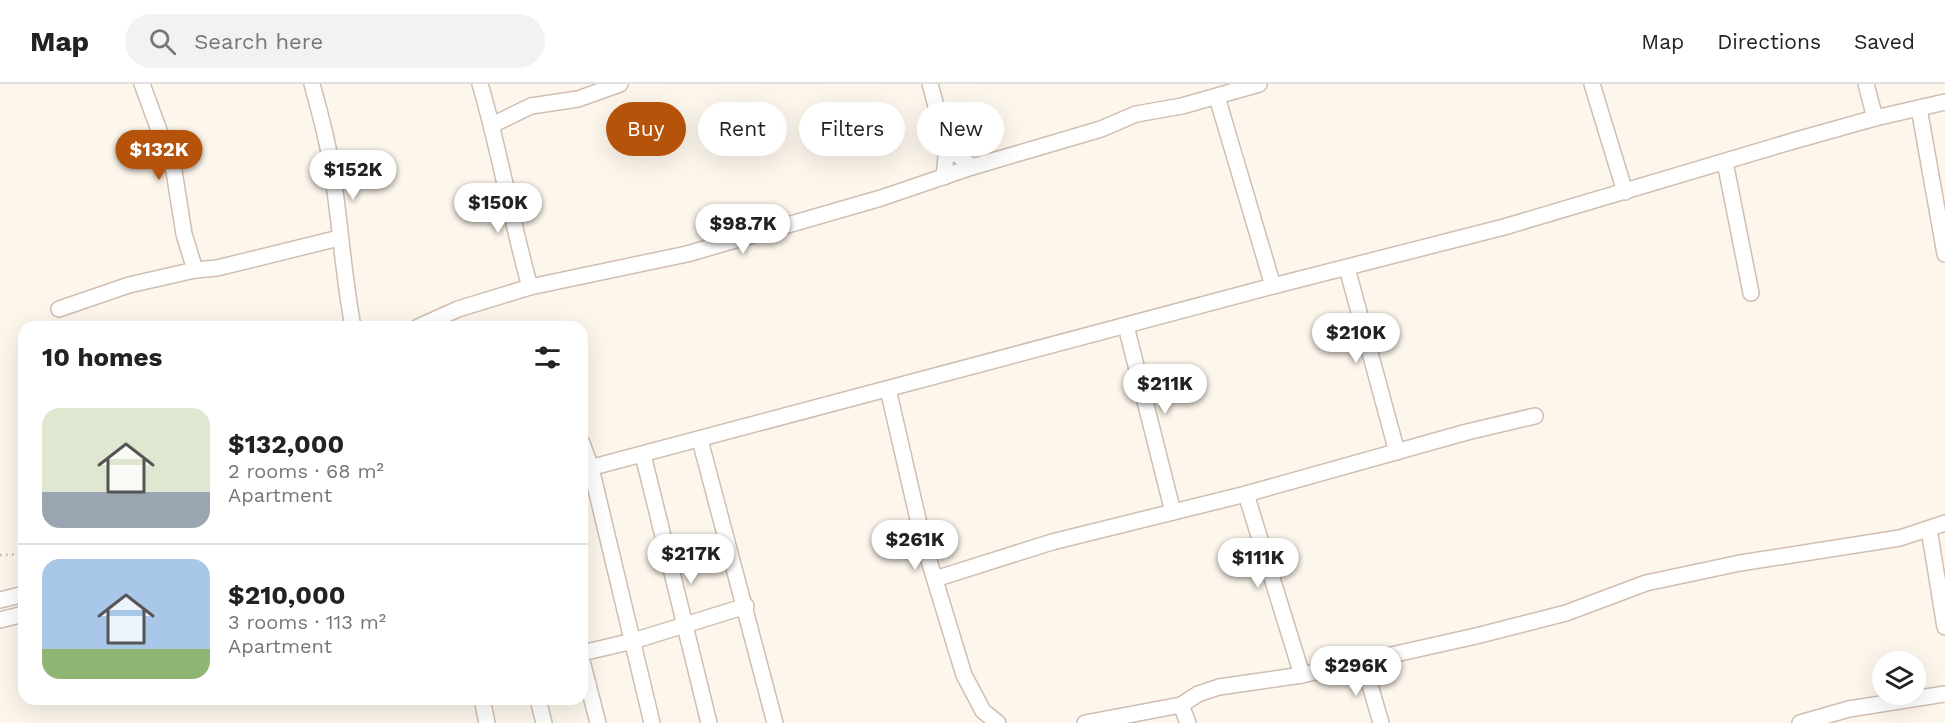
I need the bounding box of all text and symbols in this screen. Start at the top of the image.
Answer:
search box [125,14,545,68]
text: Map [30,25,89,58]
icon: search [146,25,179,58]
text: Search here [194,29,323,54]
text: Map [1641,29,1684,54]
text: Directions [1717,29,1821,54]
text: Saved [1854,29,1915,54]
chip: Buy [606,102,686,156]
chip: Rent [698,102,787,156]
chip: Filters [799,102,905,156]
chip: New [917,102,1004,156]
pin: $132K [117,130,201,181]
text: $132K [129,137,189,161]
pin: $152K [311,150,395,201]
text: $152K [324,157,382,181]
pin: $150K [456,183,540,234]
text: $150K [468,190,528,214]
pin: $98.7K [694,204,792,255]
text: $98.7K [709,211,777,235]
pin: $210K [1314,313,1398,364]
text: $210K [1326,320,1386,344]
icon: filters [531,341,564,374]
text: 10 homes [42,342,162,372]
pin: $211K [1123,364,1207,415]
text: $211K [1137,371,1193,395]
text: $132,000 [228,429,344,459]
icon: home [90,432,162,504]
text: 2 rooms · 68 m² [228,459,384,483]
text: Apartment [228,483,332,507]
pin: $261K [873,520,957,571]
text: $261K [885,527,945,551]
pin: $217K [649,534,733,585]
pin: $111K [1216,538,1300,589]
text: $217K [661,541,721,565]
text: $111K [1232,545,1284,569]
text: $210,000 [228,580,345,610]
icon: home [90,583,162,655]
text: 3 rooms · 113 m² [228,610,386,634]
text: Apartment [228,634,332,658]
pin: $296K [1314,646,1398,697]
map controls [1872,651,1926,705]
button: layers [1872,651,1926,705]
text: $296K [1324,653,1388,677]

